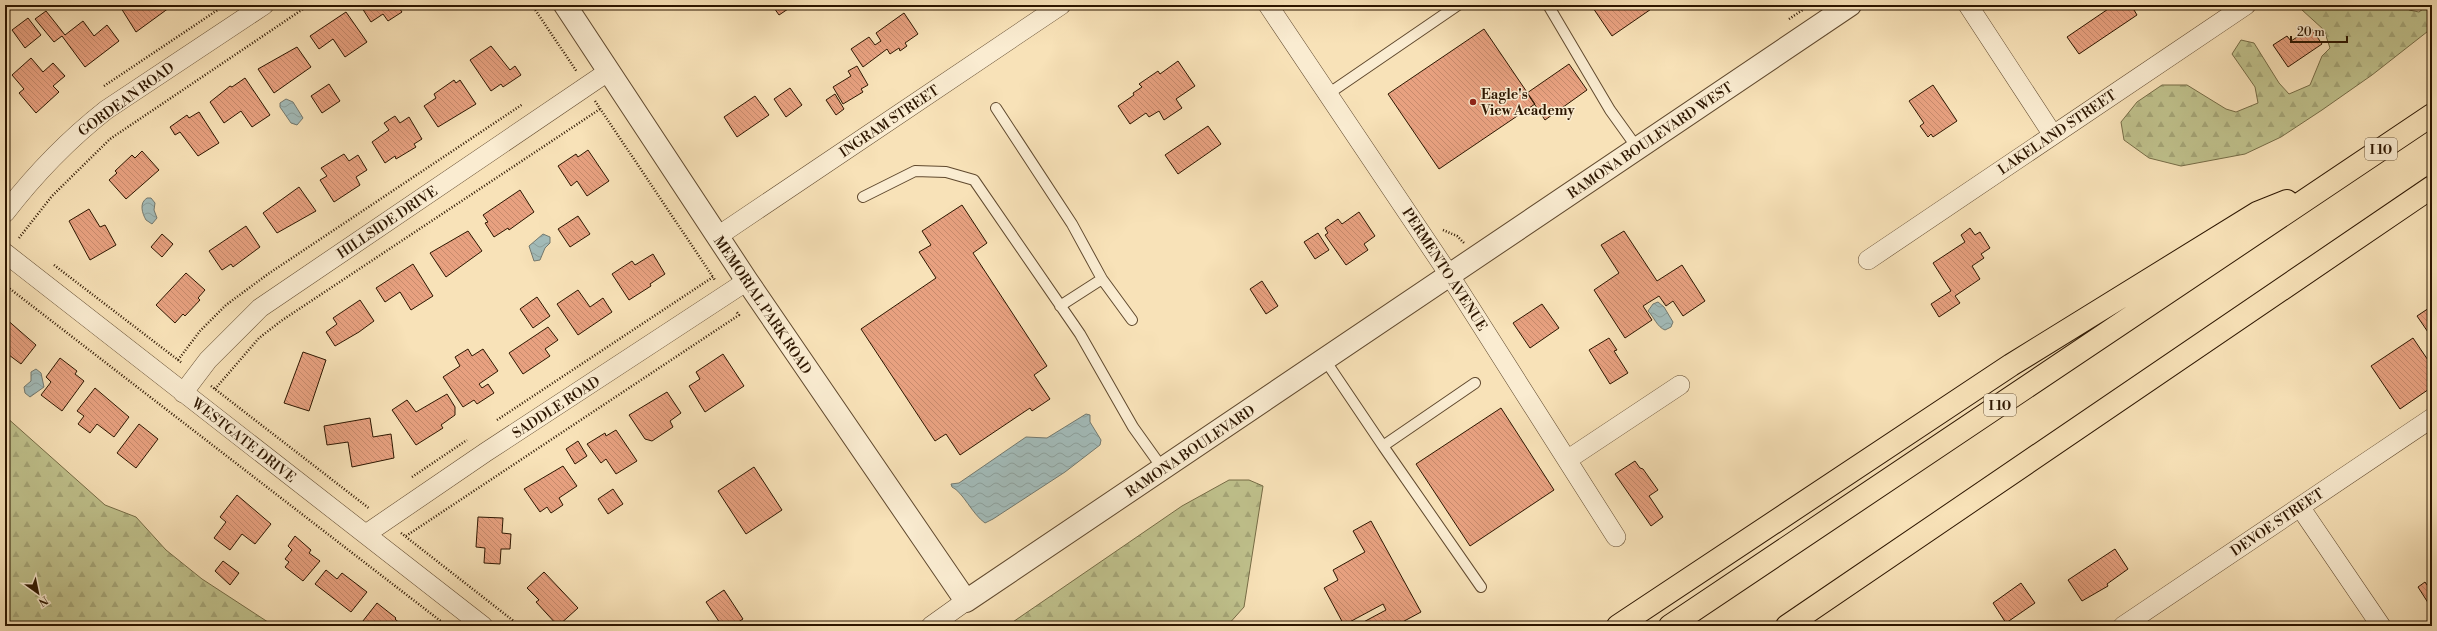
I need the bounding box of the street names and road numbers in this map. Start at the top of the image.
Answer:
street label: GORDEAN ROAD [75,59,178,141]
street label: RAMONA BOULEVARD WEST [1564,79,1737,203]
street label: INGRAM STREET [836,82,943,162]
street label: LAKELAND STREET [1995,86,2120,179]
road number: I 10 [2365,138,2397,160]
street label: HILLSIDE DRIVE [334,183,441,263]
street label: PERMENTO AVENUE [1398,205,1491,335]
street label: MEMORIAL PARK ROAD [709,233,815,378]
street label: SADDLE ROAD [509,373,604,443]
street label: WESTGATE DRIVE [187,394,299,487]
road number: I 10 [1984,394,2016,416]
street label: RAMONA BOULEVARD [1122,402,1259,502]
street label: DEVOE STREET [2227,485,2328,561]

